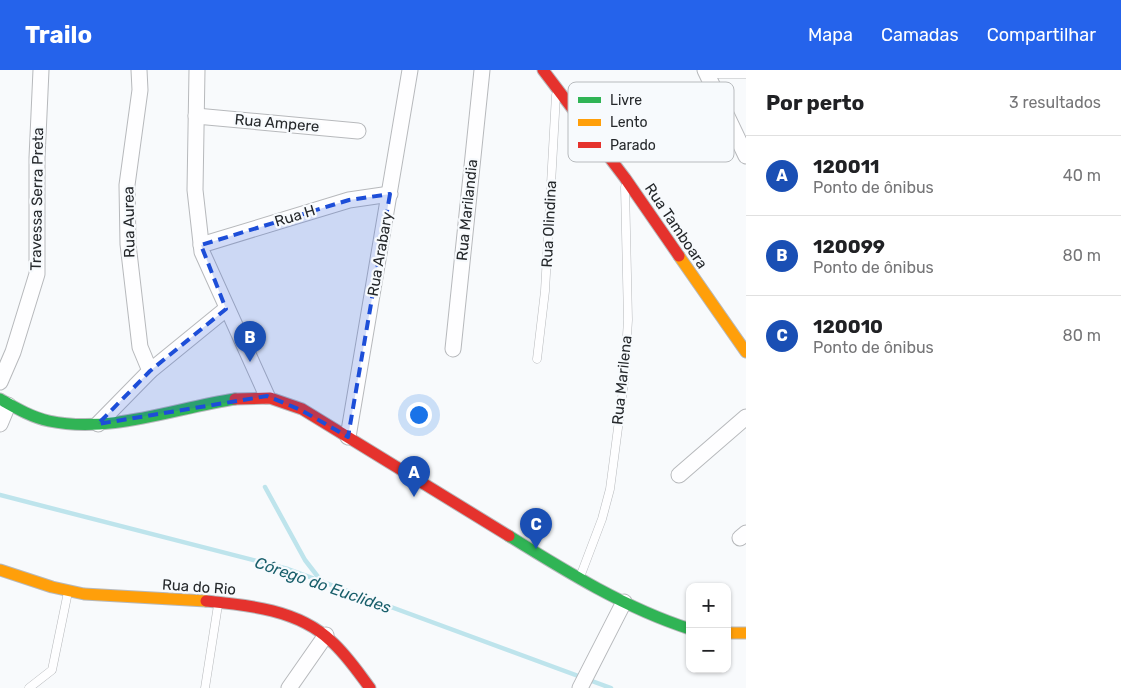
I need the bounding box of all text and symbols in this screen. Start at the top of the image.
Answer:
text: Trailo [25,21,92,49]
text: Mapa [808,24,853,46]
text: Camadas [881,24,959,46]
text: Compartilhar [987,24,1096,46]
legend [568,82,734,162]
text: Por perto [766,90,864,115]
text: Livre [610,92,642,109]
text: 3 resultados [1009,93,1101,112]
street label: Rua Ampere [234,110,320,136]
text: Lento [610,114,647,131]
street label: Travessa Serra Preta [27,127,47,271]
text: Parado [610,137,656,154]
text: 120011 [813,155,880,178]
street label: Rua Marilandia [453,158,481,262]
text: A [776,166,788,185]
text: 40 m [1063,166,1101,185]
text: Ponto de ônibus [813,178,934,197]
street label: Rua Olindina [538,180,560,268]
street label: Rua Tamboara [641,180,711,272]
street label: Rua Aurea [119,186,139,258]
street label: Rua H [273,201,317,231]
street label: Rua Arabary [364,210,396,298]
text: 120099 [813,235,885,258]
text: B [776,246,788,265]
text: 80 m [1063,246,1101,265]
text: Ponto de ônibus [813,258,934,277]
text: 120010 [813,315,883,338]
pin: B [234,321,266,362]
text: C [776,326,788,345]
text: 80 m [1063,326,1101,345]
street label: Rua Marilena [608,334,636,426]
text: Ponto de ônibus [813,338,934,357]
your location [406,402,432,428]
pin: A [398,456,430,497]
pin: C [520,508,552,549]
water label: Córego do Euclides [253,553,393,617]
street label: Rua do Rio [161,575,237,599]
map controls [686,583,731,673]
button: + [686,583,731,628]
button: − [686,628,731,673]

